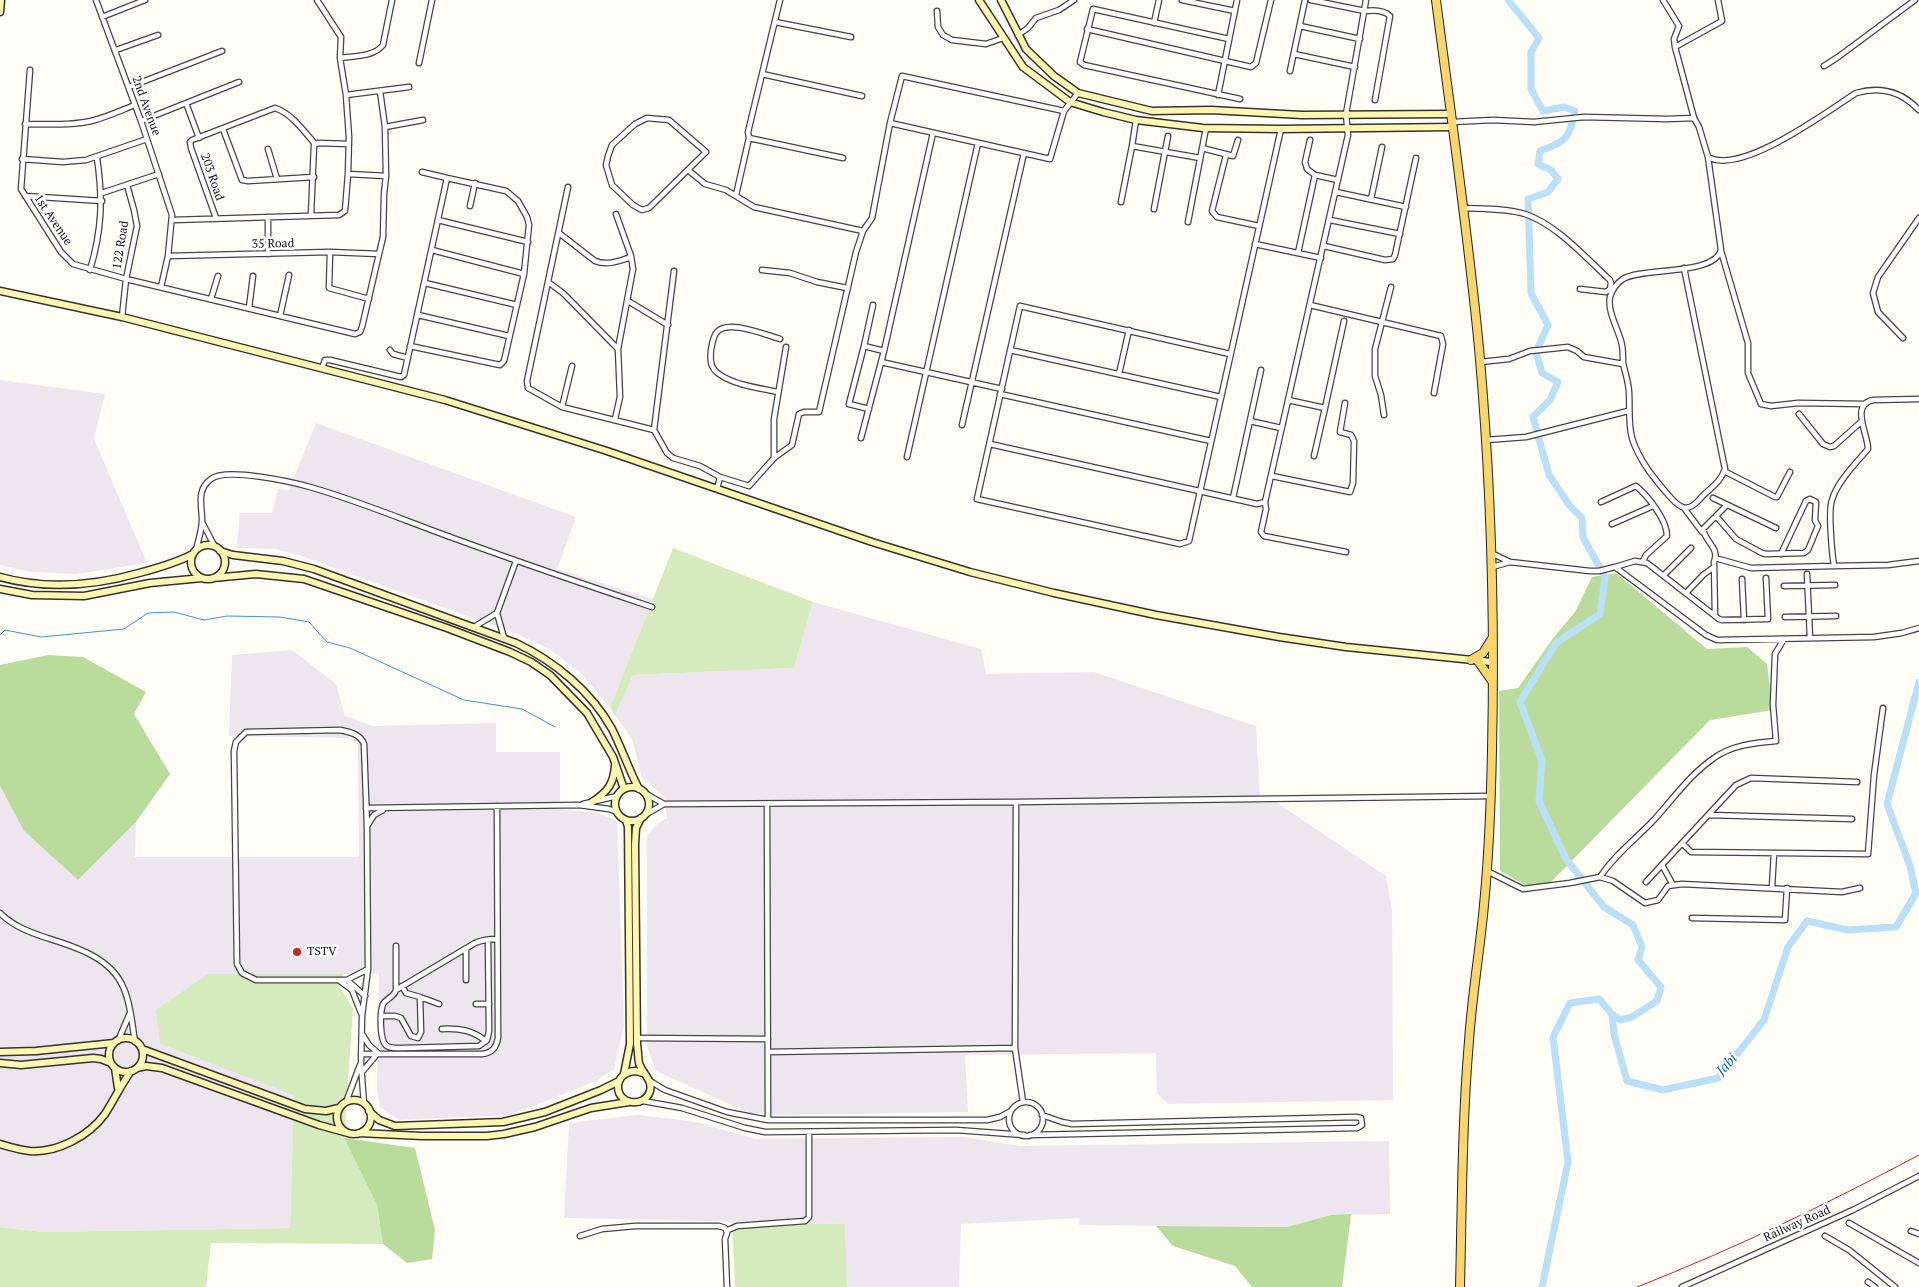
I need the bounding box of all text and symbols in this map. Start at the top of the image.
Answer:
street label: 2nd Avenue [129,74,163,138]
street label: 203 Road [197,152,227,202]
street label: 1st Avenue [31,192,75,248]
street label: 122 Road [110,220,132,270]
street label: 35 Road [252,236,294,252]
place label: TSTV [307,945,336,959]
marker: TSTV [291,946,303,958]
water label: Jabi [1713,1051,1741,1079]
street label: Railway Road [1761,1203,1833,1245]

